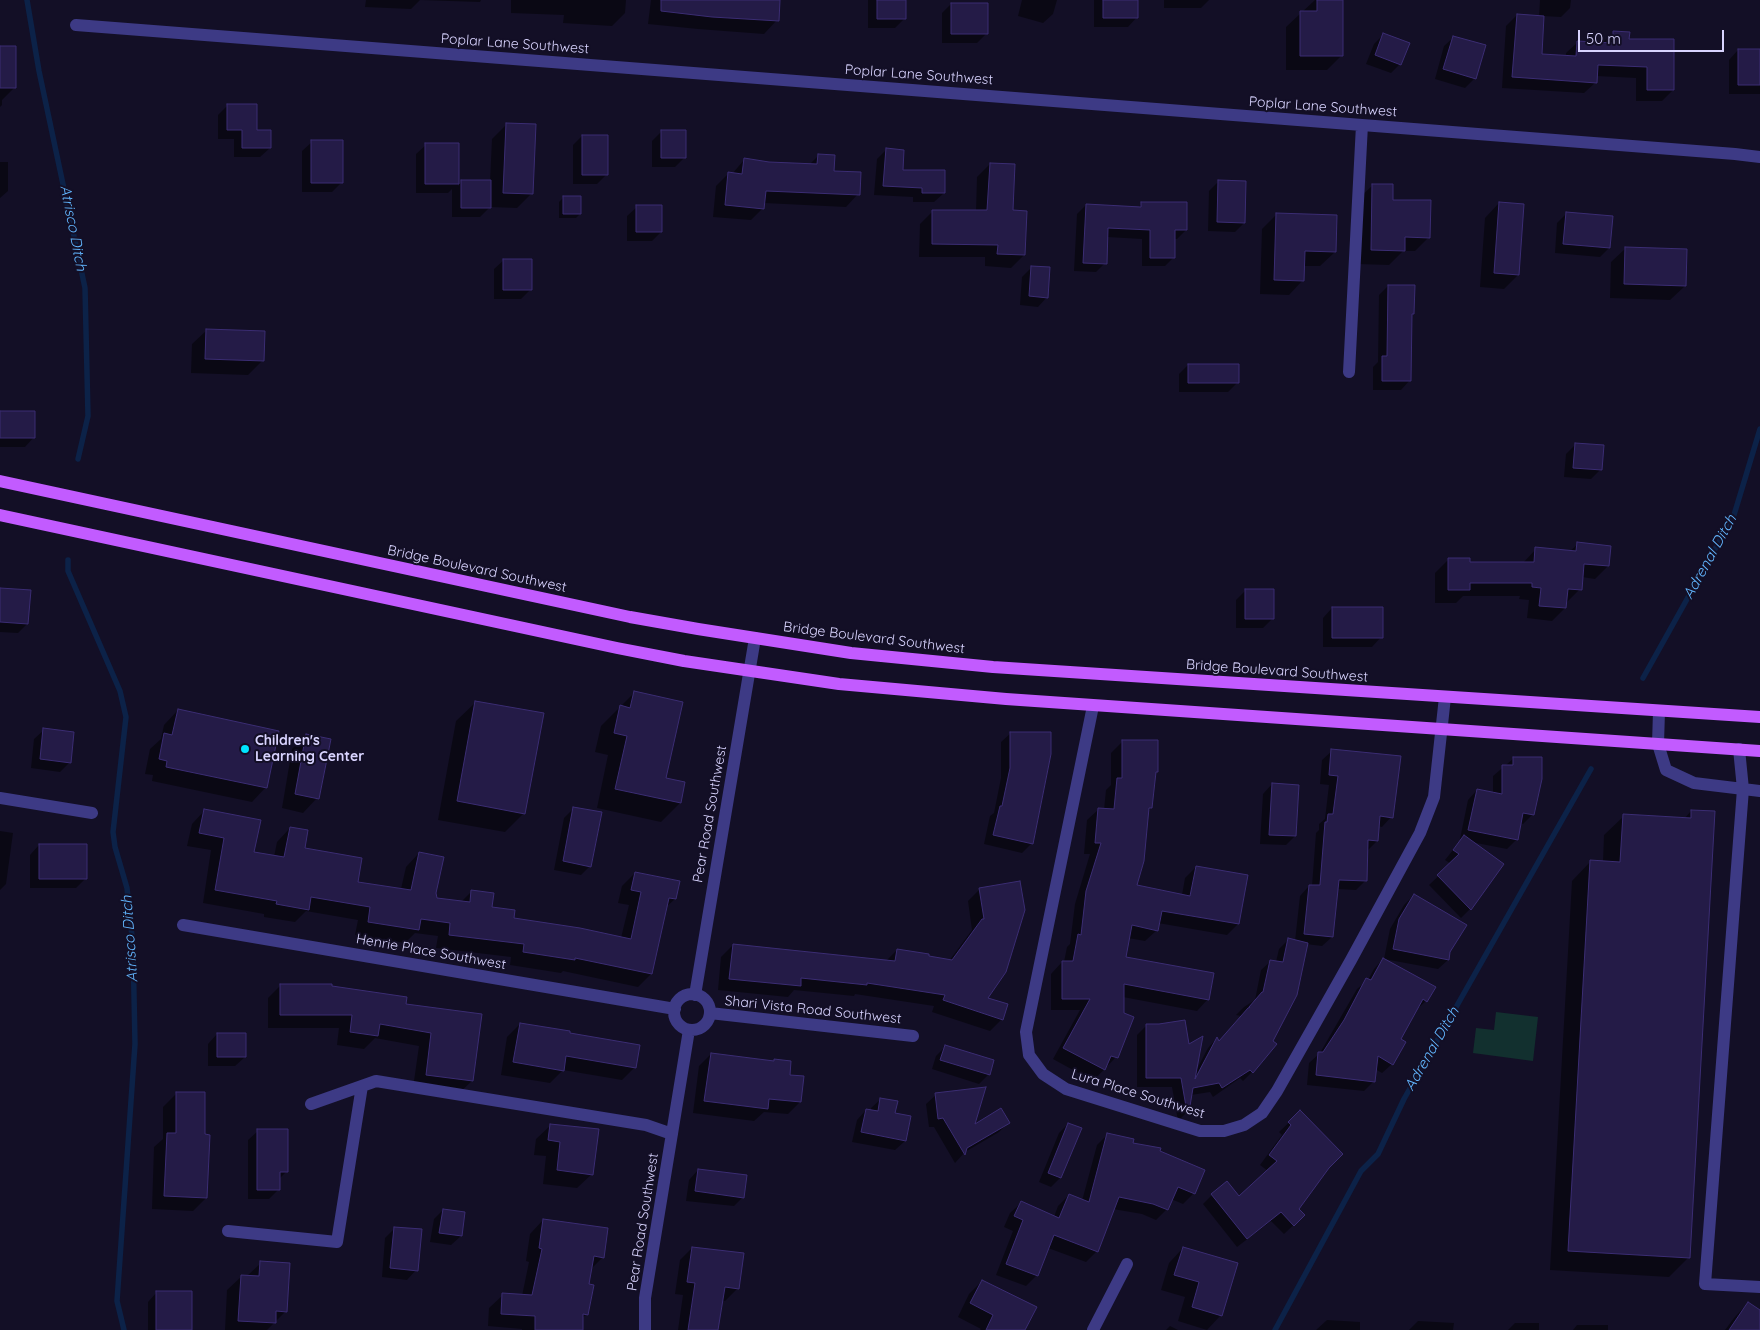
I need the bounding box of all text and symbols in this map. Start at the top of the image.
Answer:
scale bar [1580,20,1726,52]
text: 50 m [1586,29,1621,48]
street label: Poplar Lane Southwest [440,30,590,58]
street label: Poplar Lane Southwest [844,61,994,89]
street label: Poplar Lane Southwest [1248,93,1398,121]
water label: Atrisco Ditch [56,184,90,272]
water label: Adrenal Ditch [1680,512,1740,602]
street label: Bridge Boulevard Southwest [386,542,568,596]
street label: Bridge Boulevard Southwest [782,619,966,657]
street label: Bridge Boulevard Southwest [1185,656,1369,686]
place label: Children's Learning Center [255,733,364,766]
marker: Children's Learning Center [239,743,251,755]
street label: Pear Road Southwest [690,744,730,884]
water label: Atrisco Ditch [118,895,142,983]
street label: Henrie Place Southwest [355,931,507,973]
street label: Shari Vista Road Southwest [724,992,902,1028]
water label: Adrenal Ditch [1401,1004,1463,1094]
street label: Lura Place Southwest [1069,1066,1207,1122]
street label: Pear Road Southwest [624,1152,662,1292]

